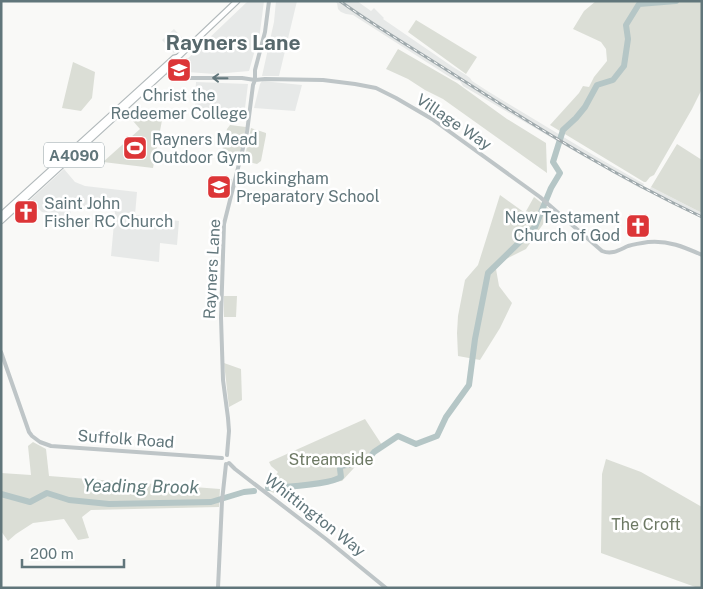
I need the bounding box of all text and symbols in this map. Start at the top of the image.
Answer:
district label: Rayners Lane [166,30,301,55]
school or university icon: Christ the Redeemer College [166,57,192,83]
one-way arrow [212,74,228,83]
place label: Christ the Redeemer College [110,86,248,123]
street label: Village Way [413,90,496,154]
place label: Rayners Mead Outdoor Gym [152,130,258,167]
sports icon: Rayners Mead Outdoor Gym [122,135,148,161]
road number: A4090 [44,142,104,168]
place label: Buckingham Preparatory School [236,169,380,206]
school or university icon: Buckingham Preparatory School [206,174,232,200]
place label: Saint John Fisher RC Church [44,194,173,231]
church icon: Saint John Fisher RC Church [13,199,39,225]
place label: New Testament Church of God [504,208,620,245]
church icon: New Testament Church of God [625,213,651,239]
street label: Rayners Lane [200,218,224,320]
street label: Suffolk Road [77,426,175,452]
park label: Streamside [289,450,373,469]
street label: Whittington Way [261,470,370,561]
water label: Yeading Brook [83,474,200,498]
park label: The Croft [611,515,681,534]
scale bar [22,536,125,568]
text: 200 m [30,545,74,562]

